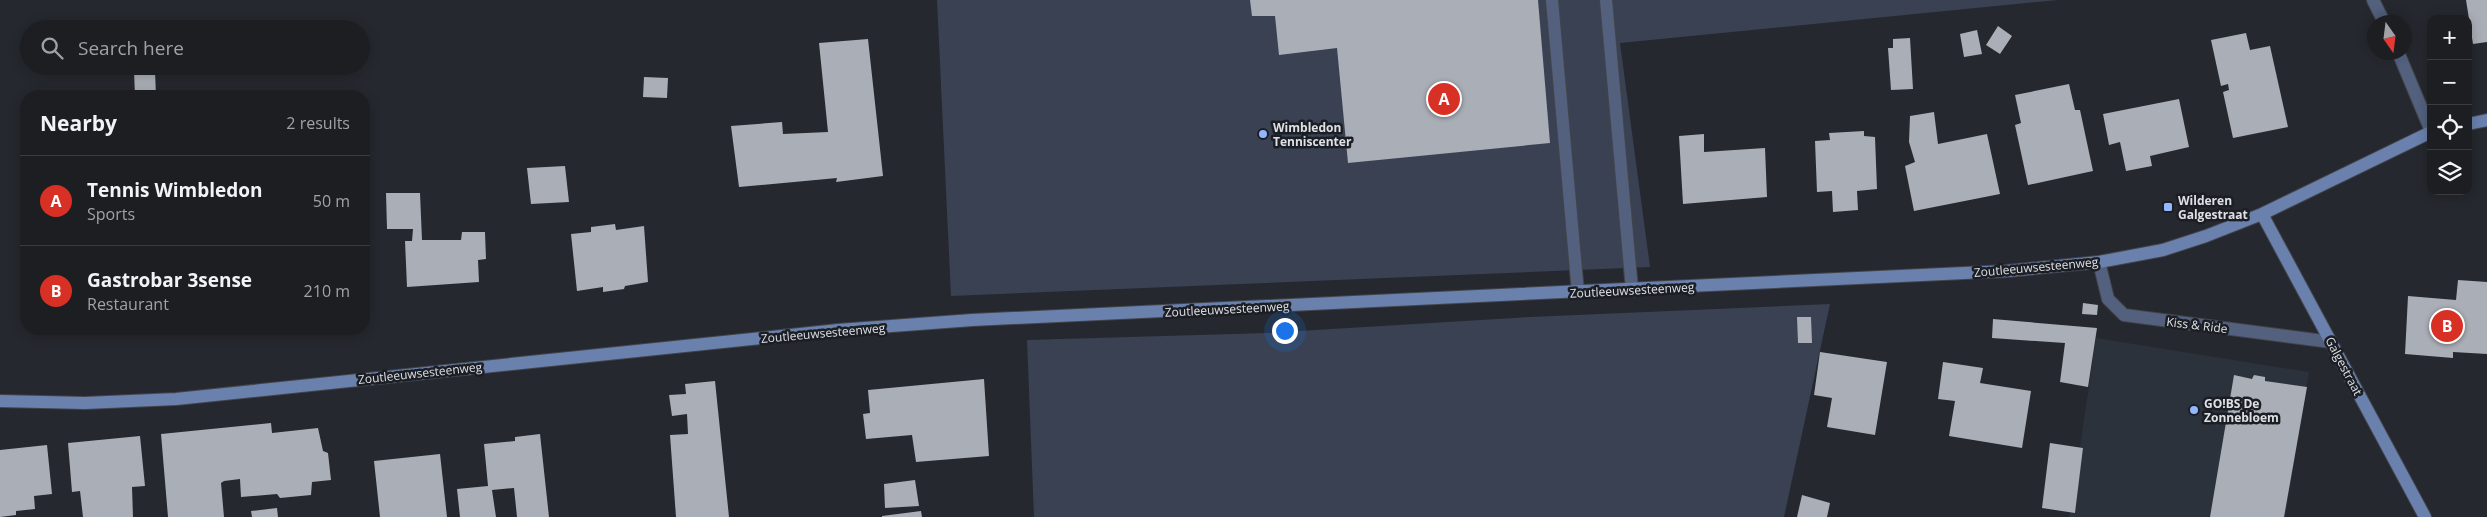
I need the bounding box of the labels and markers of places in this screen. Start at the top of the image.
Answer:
pin: A [1428,80,1460,118]
place label: Wimbledon Tenniscenter [1273,119,1352,150]
marker: Wimbledon Tenniscenter [1257,128,1269,140]
place label: Wilderen Galgestraat [2178,192,2248,223]
marker: Wilderen Galgestraat [2162,201,2174,213]
pin: B [2431,307,2463,345]
place label: GO!BS De Zonnebloem [2204,395,2279,426]
marker: GO!BS De Zonnebloem [2188,404,2200,416]

